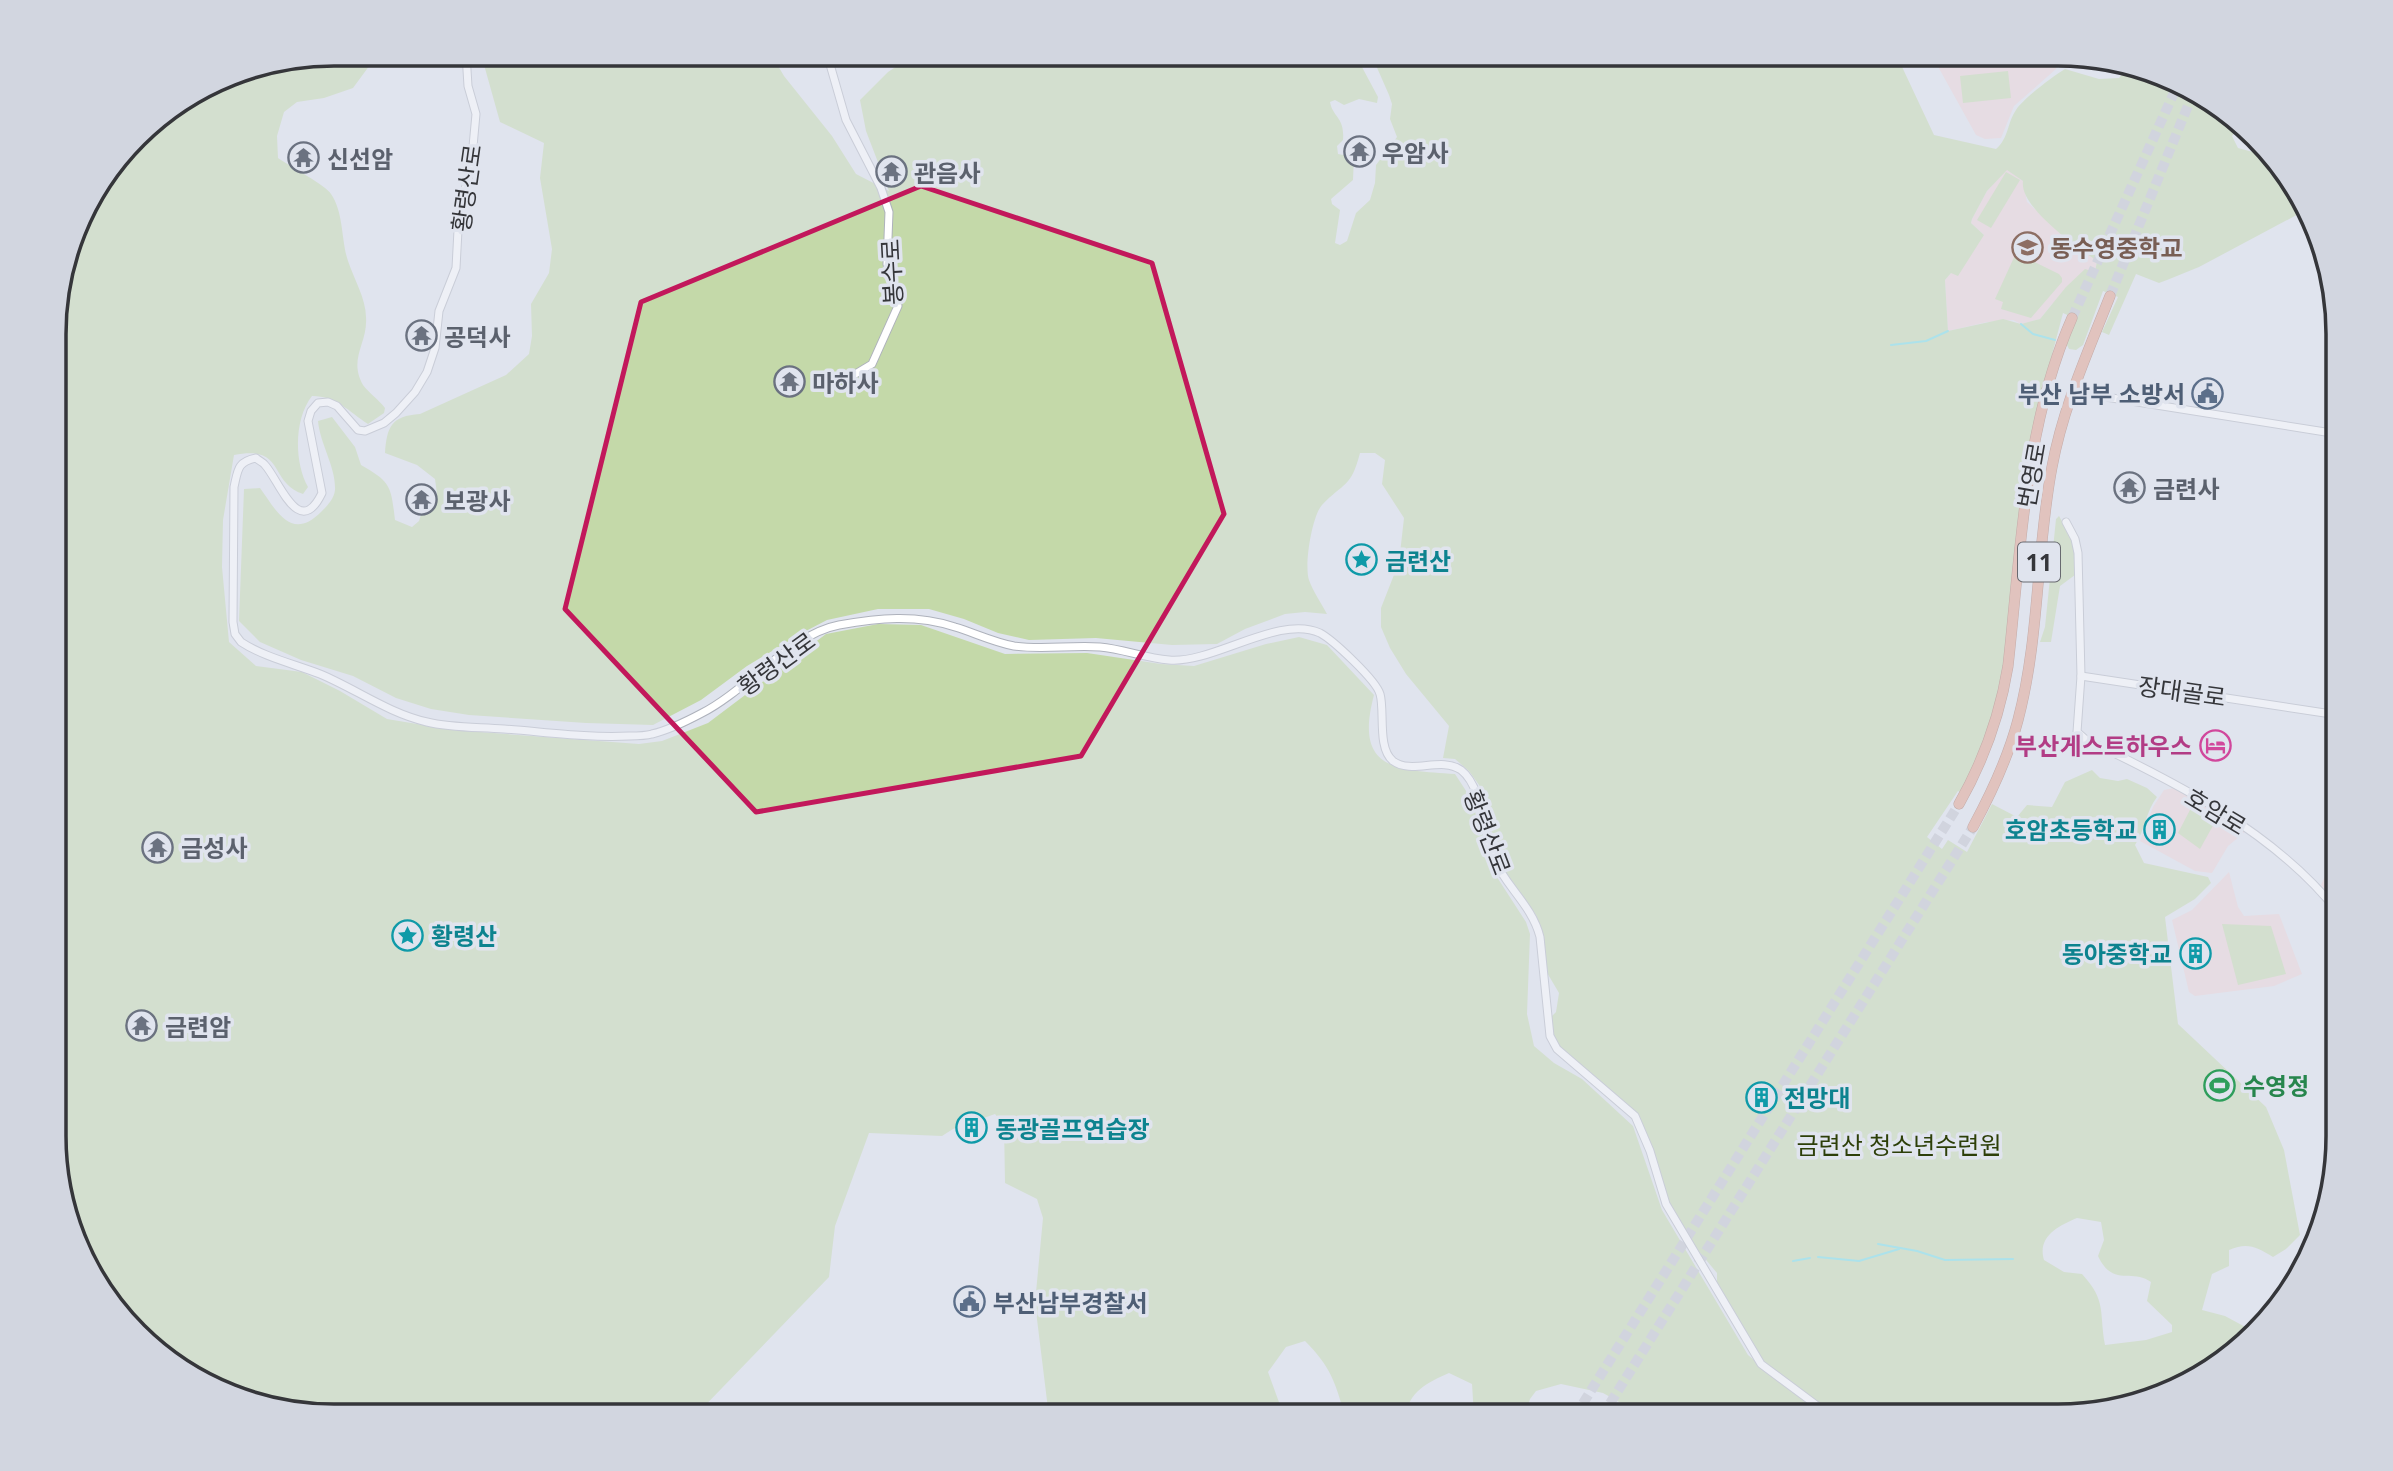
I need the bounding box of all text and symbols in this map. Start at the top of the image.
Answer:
temple icon: 우암사 [1342,135,1376,169]
place label: 우암사 [1382,136,1448,169]
temple icon: 신선암 [287,141,321,175]
place label: 신선암 [327,142,393,175]
street label: 황령산로 [444,142,488,234]
temple icon: 관음사 [874,155,908,189]
place label: 관음사 [914,156,980,189]
school or university icon: 동수영중학교 [2010,230,2044,264]
place label: 동수영중학교 [2050,231,2182,264]
street label: 봉수로 [873,238,909,306]
temple icon: 공덕사 [404,319,438,353]
place label: 공덕사 [444,320,510,353]
temple icon: 마하사 [772,365,806,399]
place label: 마하사 [812,366,878,399]
public building icon: 부산 남부 소방서 [2191,376,2225,410]
place label: 부산 남부 소방서 [2018,377,2185,410]
street label: 번영로 [2009,440,2053,510]
temple icon: 금련사 [2113,471,2147,505]
place label: 금련사 [2153,472,2219,505]
temple icon: 보광사 [404,483,438,517]
place label: 보광사 [444,484,510,517]
road number: 11 [2018,542,2060,582]
place icon: 금련산 [1345,543,1379,577]
place label: 금련산 [1385,544,1451,577]
street label: 황령산로 [731,624,821,702]
street label: 장대골로 [2136,669,2228,713]
hotel icon: 부산게스트하우스 [2198,728,2232,762]
place label: 부산게스트하우스 [2015,729,2192,762]
street label: 호암로 [2179,780,2253,842]
street label: 황령산로 [1457,785,1519,879]
building icon: 호암초등학교 [2143,812,2177,846]
place label: 호암초등학교 [2005,813,2137,846]
temple icon: 금성사 [141,830,175,864]
place label: 금성사 [181,831,247,864]
place icon: 황령산 [391,918,425,952]
place label: 황령산 [431,919,497,952]
building icon: 동아중학교 [2178,936,2212,970]
place label: 동아중학교 [2062,937,2172,970]
temple icon: 금련암 [125,1009,159,1043]
place label: 금련암 [165,1010,231,1043]
sports icon: 수영정 [2203,1068,2237,1102]
place label: 수영정 [2243,1069,2309,1102]
building icon: 전망대 [1744,1080,1778,1114]
place label: 전망대 [1784,1081,1850,1114]
building icon: 동광골프연습장 [955,1111,989,1145]
place label: 동광골프연습장 [995,1112,1150,1145]
park label: 금련산 청소년수련원 [1797,1128,2001,1161]
public building icon: 부산남부경찰서 [953,1285,987,1319]
place label: 부산남부경찰서 [993,1286,1148,1319]

